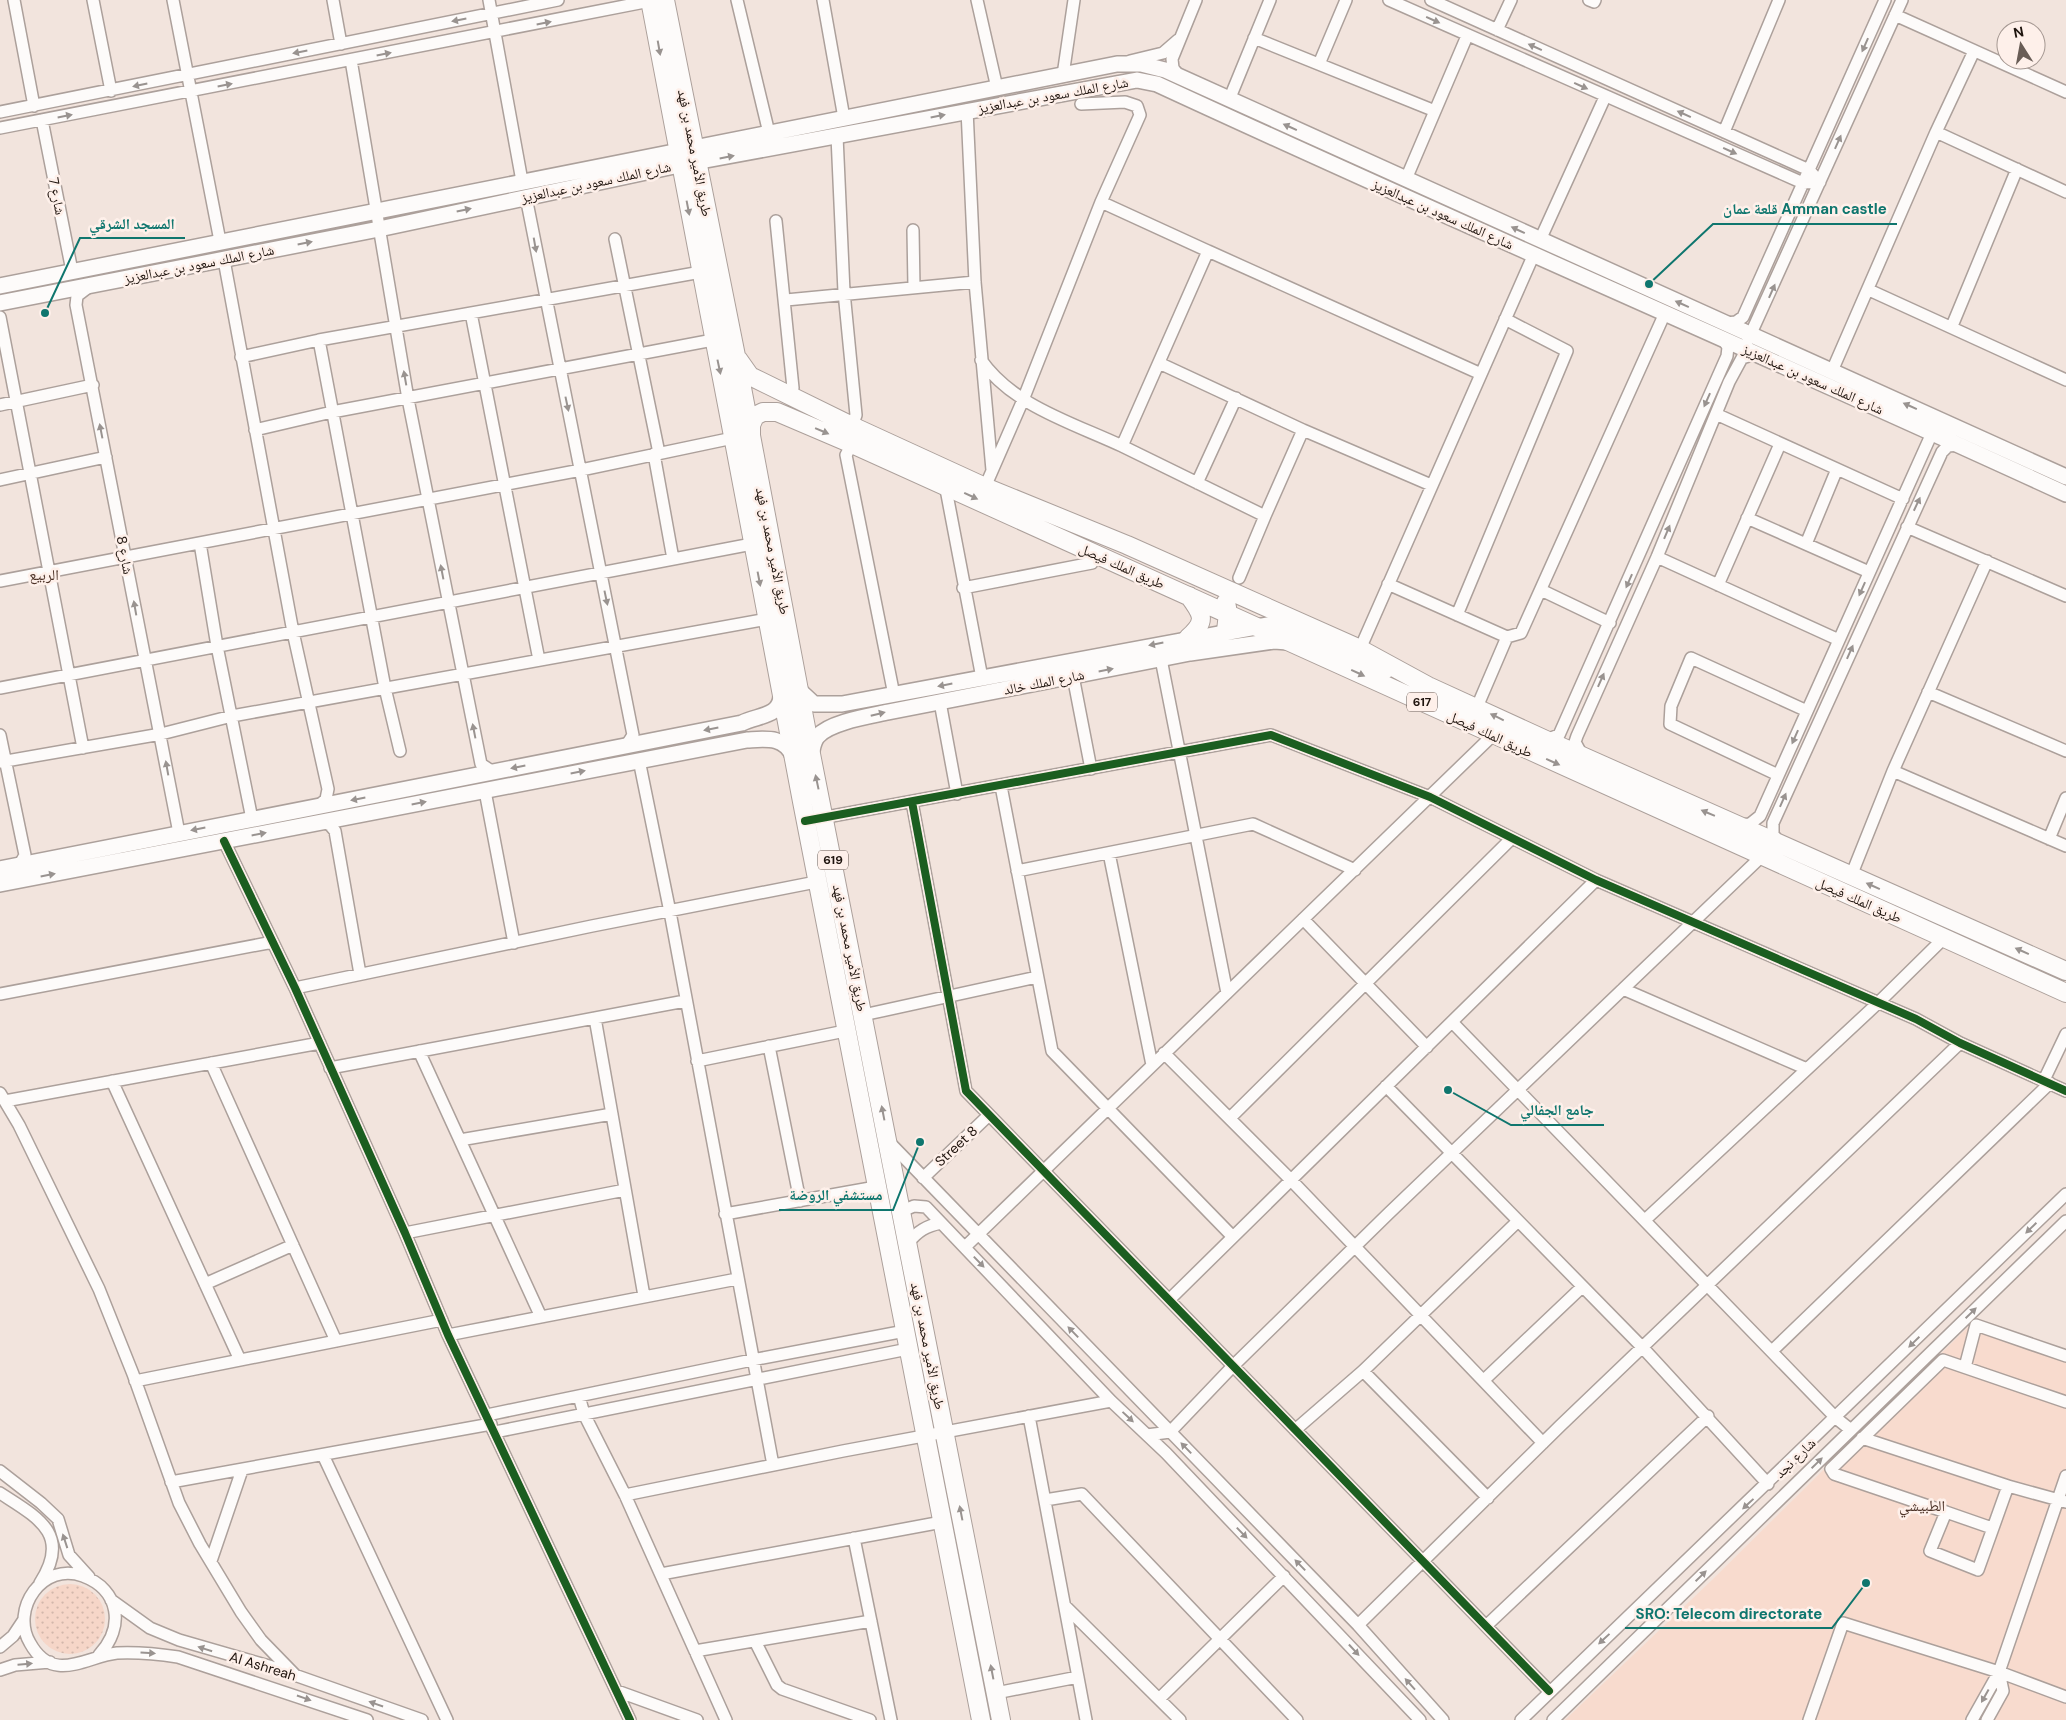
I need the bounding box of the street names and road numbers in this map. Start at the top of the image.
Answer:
street label: شارع الملك سعود بن عبدالعزيز [975,73,1130,118]
street label: طريق الأمير محمد بن فهد [673,88,716,218]
street label: شارع الملك سعود بن عبدالعزيز [518,157,673,208]
street label: شارع الملك سعود بن عبدالعزيز [1368,174,1516,254]
street label: شارع 7 [44,176,69,216]
street label: شارع الملك سعود بن عبدالعزيز [121,241,276,289]
street label: شارع الملك سعود بن عبدالعزيز [1738,339,1886,419]
street label: طريق الأمير محمد بن فهد [751,486,794,616]
street label: شارع 8 [111,534,138,576]
street label: طريق الملك فيصل [1076,539,1168,594]
street label: شارع الملك خالد [1002,665,1086,700]
road number: 617 [1407,692,1437,712]
street label: طريق الملك فيصل [1444,706,1536,763]
road number: 619 [818,850,848,870]
street label: طريق الملك فيصل [1813,873,1905,928]
street label: طريق الأمير محمد بن فهد [828,883,871,1013]
street label: Street 8 [931,1122,981,1170]
street label: طريق الأمير محمد بن فهد [906,1281,949,1411]
street label: شارع نجد [1771,1434,1820,1483]
street label: Al Ashreah [227,1647,299,1685]

